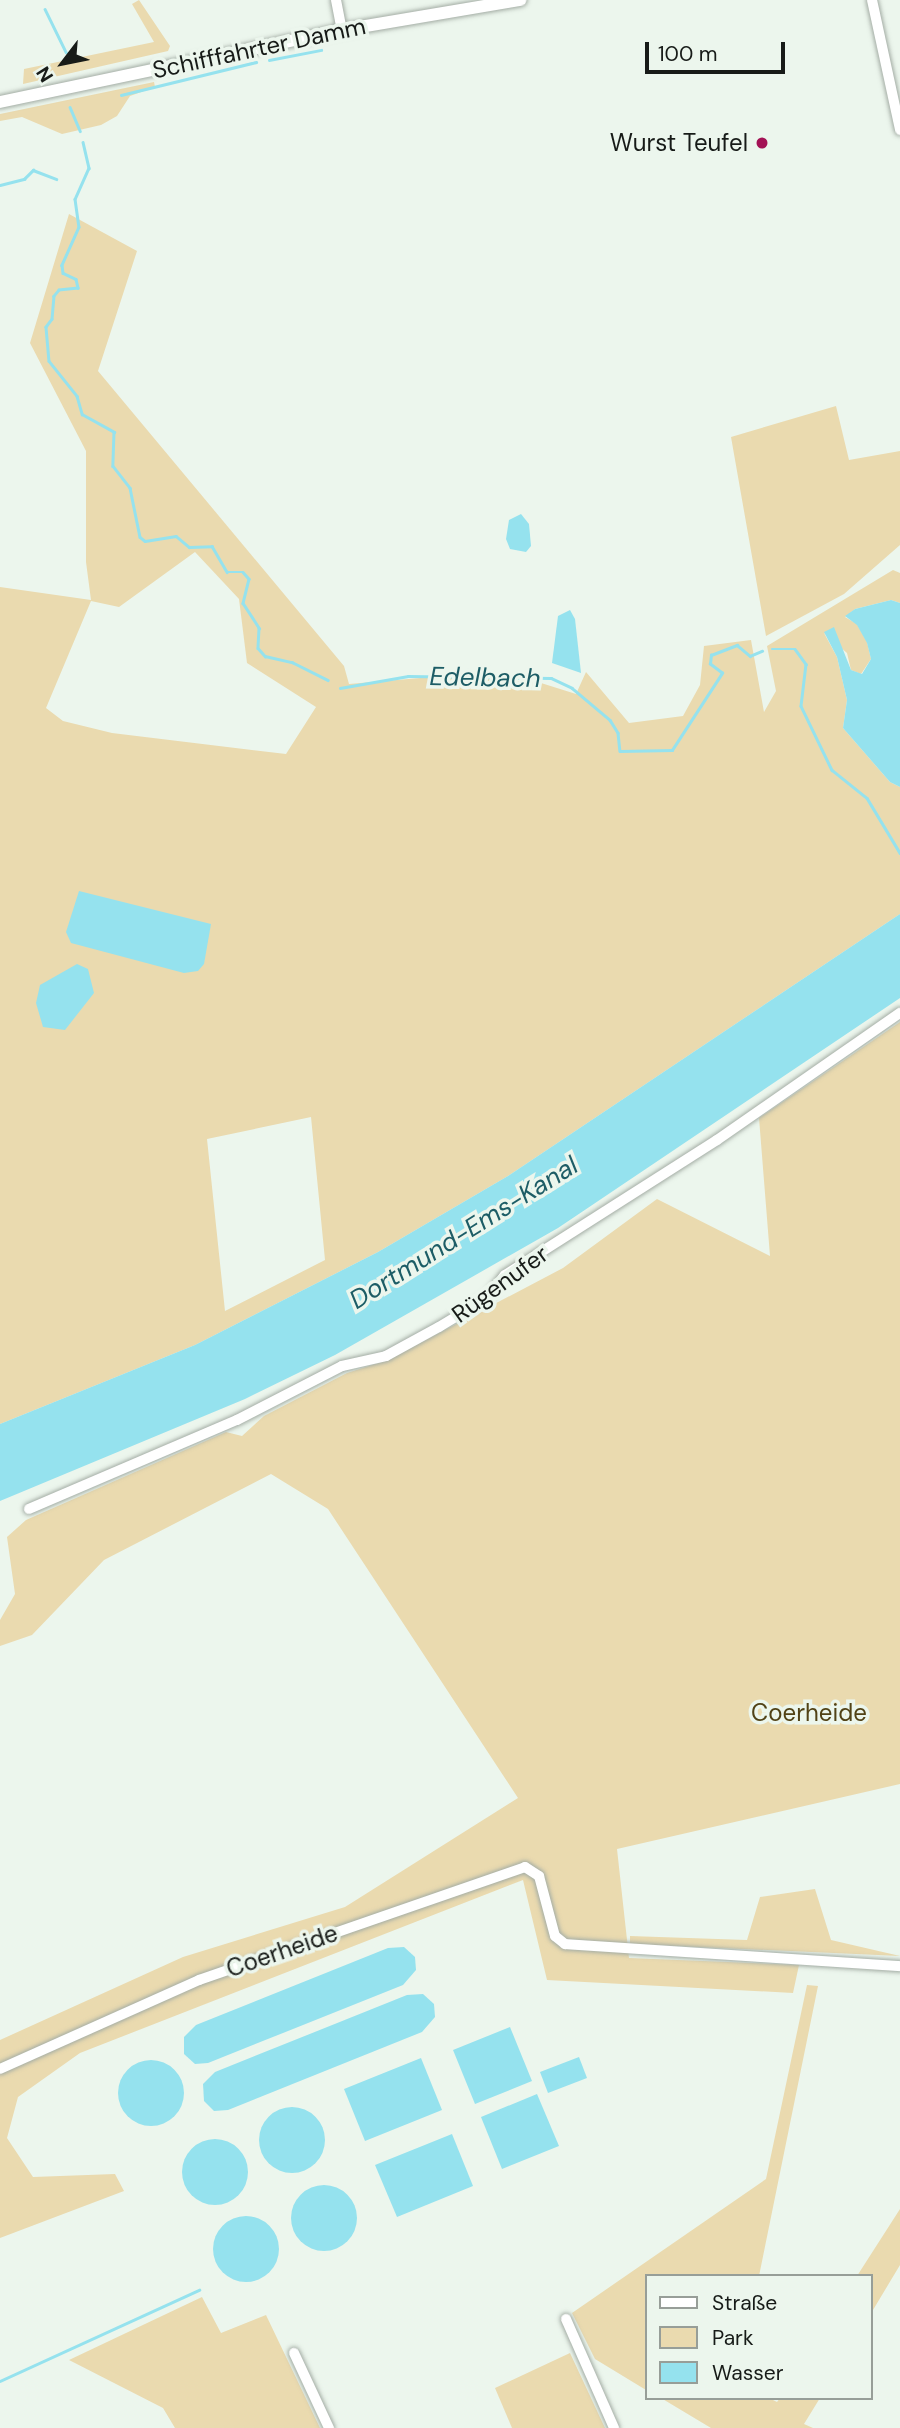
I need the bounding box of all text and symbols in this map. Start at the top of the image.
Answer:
street label: Schifffahrter Damm [150,11,368,85]
north arrow [28,28,98,98]
scale bar [648,28,788,72]
text: 100 m [658,40,718,68]
text: N [30,62,59,87]
place label: Wurst Teufel [610,129,748,157]
marker: Wurst Teufel [754,135,770,151]
water label: Edelbach [429,661,541,695]
water label: Dortmund-Ems-Kanal [344,1150,584,1316]
street label: Rügenufer [446,1239,554,1329]
park label: Coerheide [751,1699,867,1727]
street label: Coerheide [223,1919,341,1983]
legend [645,2274,872,2400]
text: Straße [712,2289,777,2317]
text: Park [712,2324,753,2352]
text: Wasser [712,2359,784,2387]

